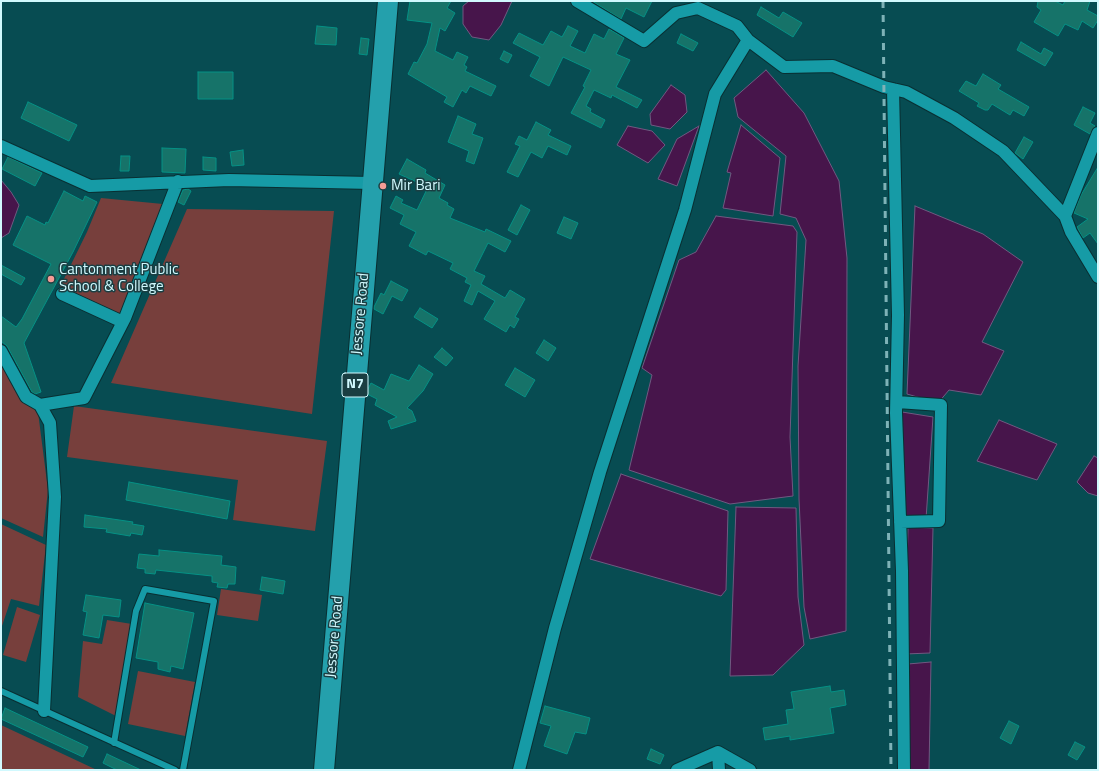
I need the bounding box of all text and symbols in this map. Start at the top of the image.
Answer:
place label: Mir Bari [391,177,441,195]
marker: Mir Bari [378,181,388,191]
place label: Cantonment Public School & College [59,261,179,296]
street label: Jessore Road [348,272,374,356]
marker: Cantonment Public School & College [46,274,56,284]
road number: N7 [342,373,368,397]
street label: Jessore Road [322,595,348,679]

